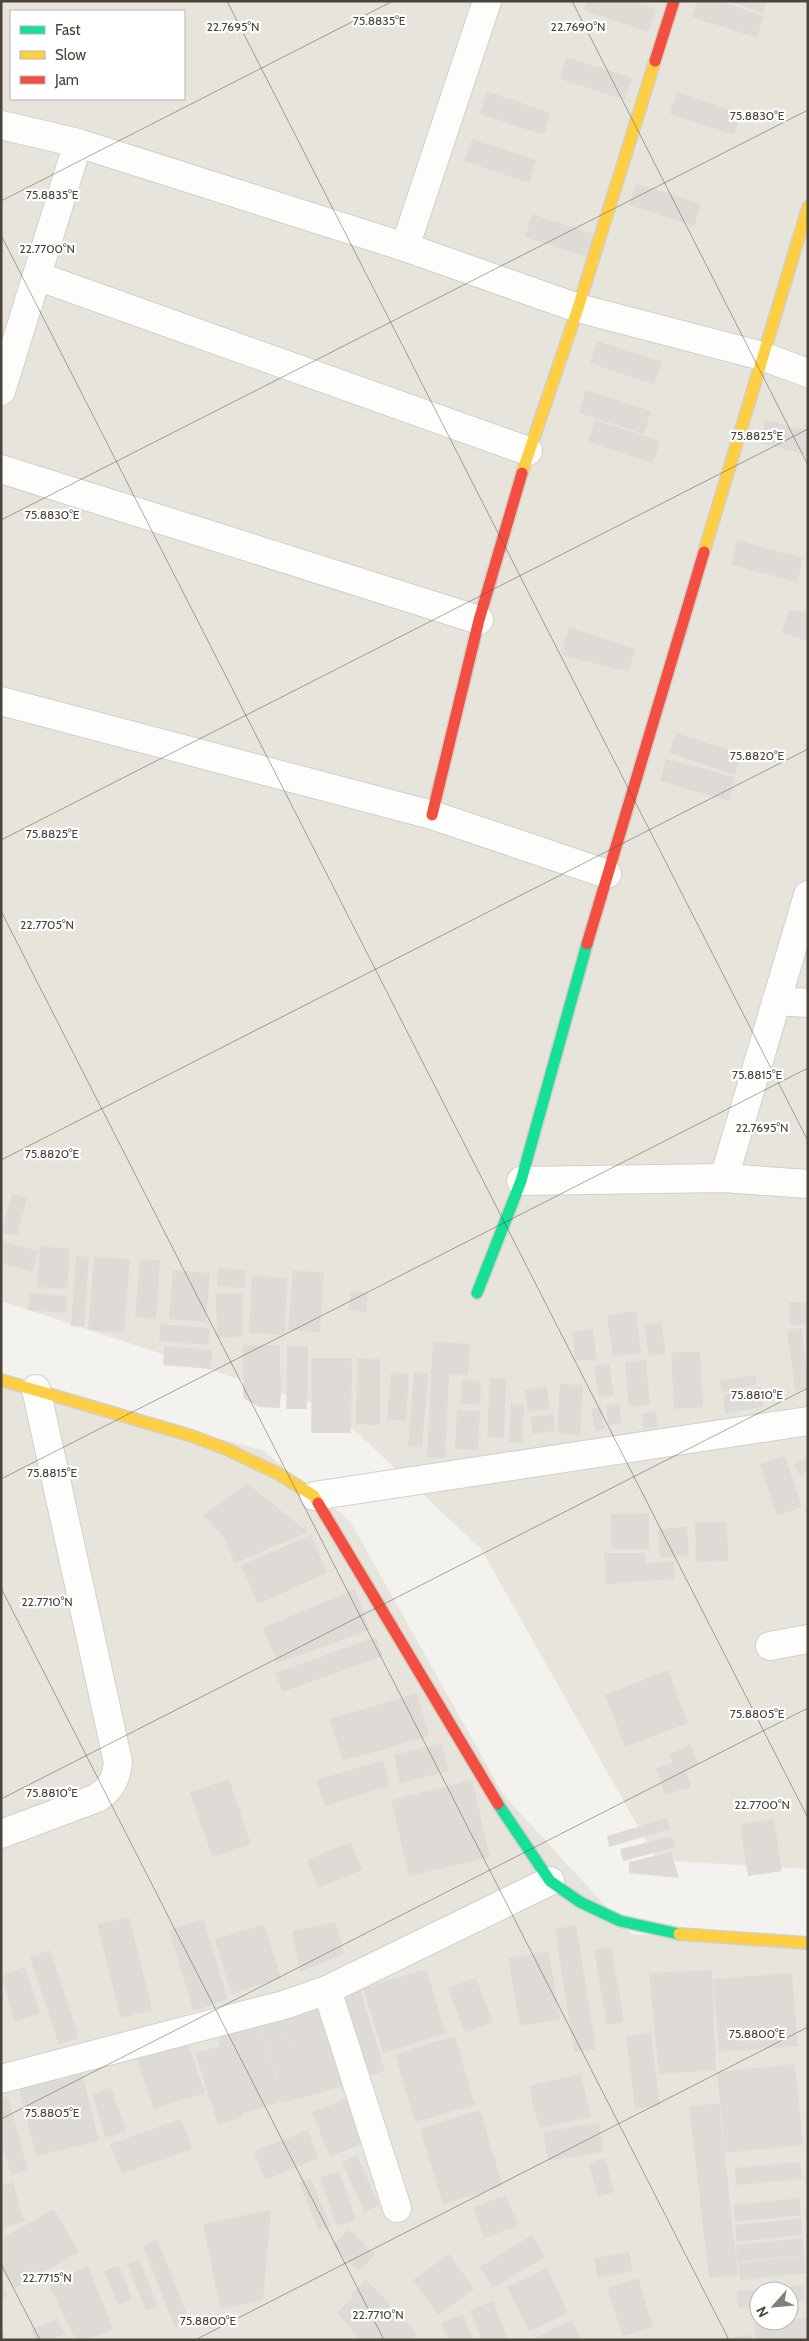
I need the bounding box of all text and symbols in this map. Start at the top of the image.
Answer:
legend [10,10,185,100]
text: 75.8835°E [353,13,406,28]
text: 22.7695°N [207,19,259,34]
text: 22.7690°N [551,19,605,34]
text: Fast [55,21,80,39]
text: Slow [55,46,86,64]
text: Jam [54,71,79,89]
text: 75.8830°E [730,108,785,123]
text: 75.8835°E [26,187,79,202]
text: 22.7700°N [19,241,75,256]
text: 75.8825°E [731,428,784,443]
text: 75.8830°E [25,507,80,522]
text: 75.8820°E [730,748,785,763]
text: 75.8825°E [26,826,79,841]
text: 22.7705°N [20,917,74,932]
text: 75.8815°E [732,1067,782,1082]
text: 22.7695°N [736,1120,788,1135]
text: 75.8820°E [25,1146,80,1161]
text: 75.8810°E [731,1387,783,1402]
text: 75.8815°E [27,1465,77,1480]
text: 22.7710°N [21,1594,73,1609]
text: 75.8805°E [730,1706,785,1721]
text: 75.8810°E [26,1785,78,1800]
text: 22.7700°N [734,1797,790,1812]
text: 75.8800°E [729,2026,786,2041]
text: 75.8805°E [25,2105,80,2120]
text: 22.7715°N [22,2270,72,2285]
north arrow [749,2281,799,2331]
text: N [752,2303,773,2320]
text: 22.7710°N [352,2307,404,2322]
text: 75.8800°E [180,2313,237,2328]

